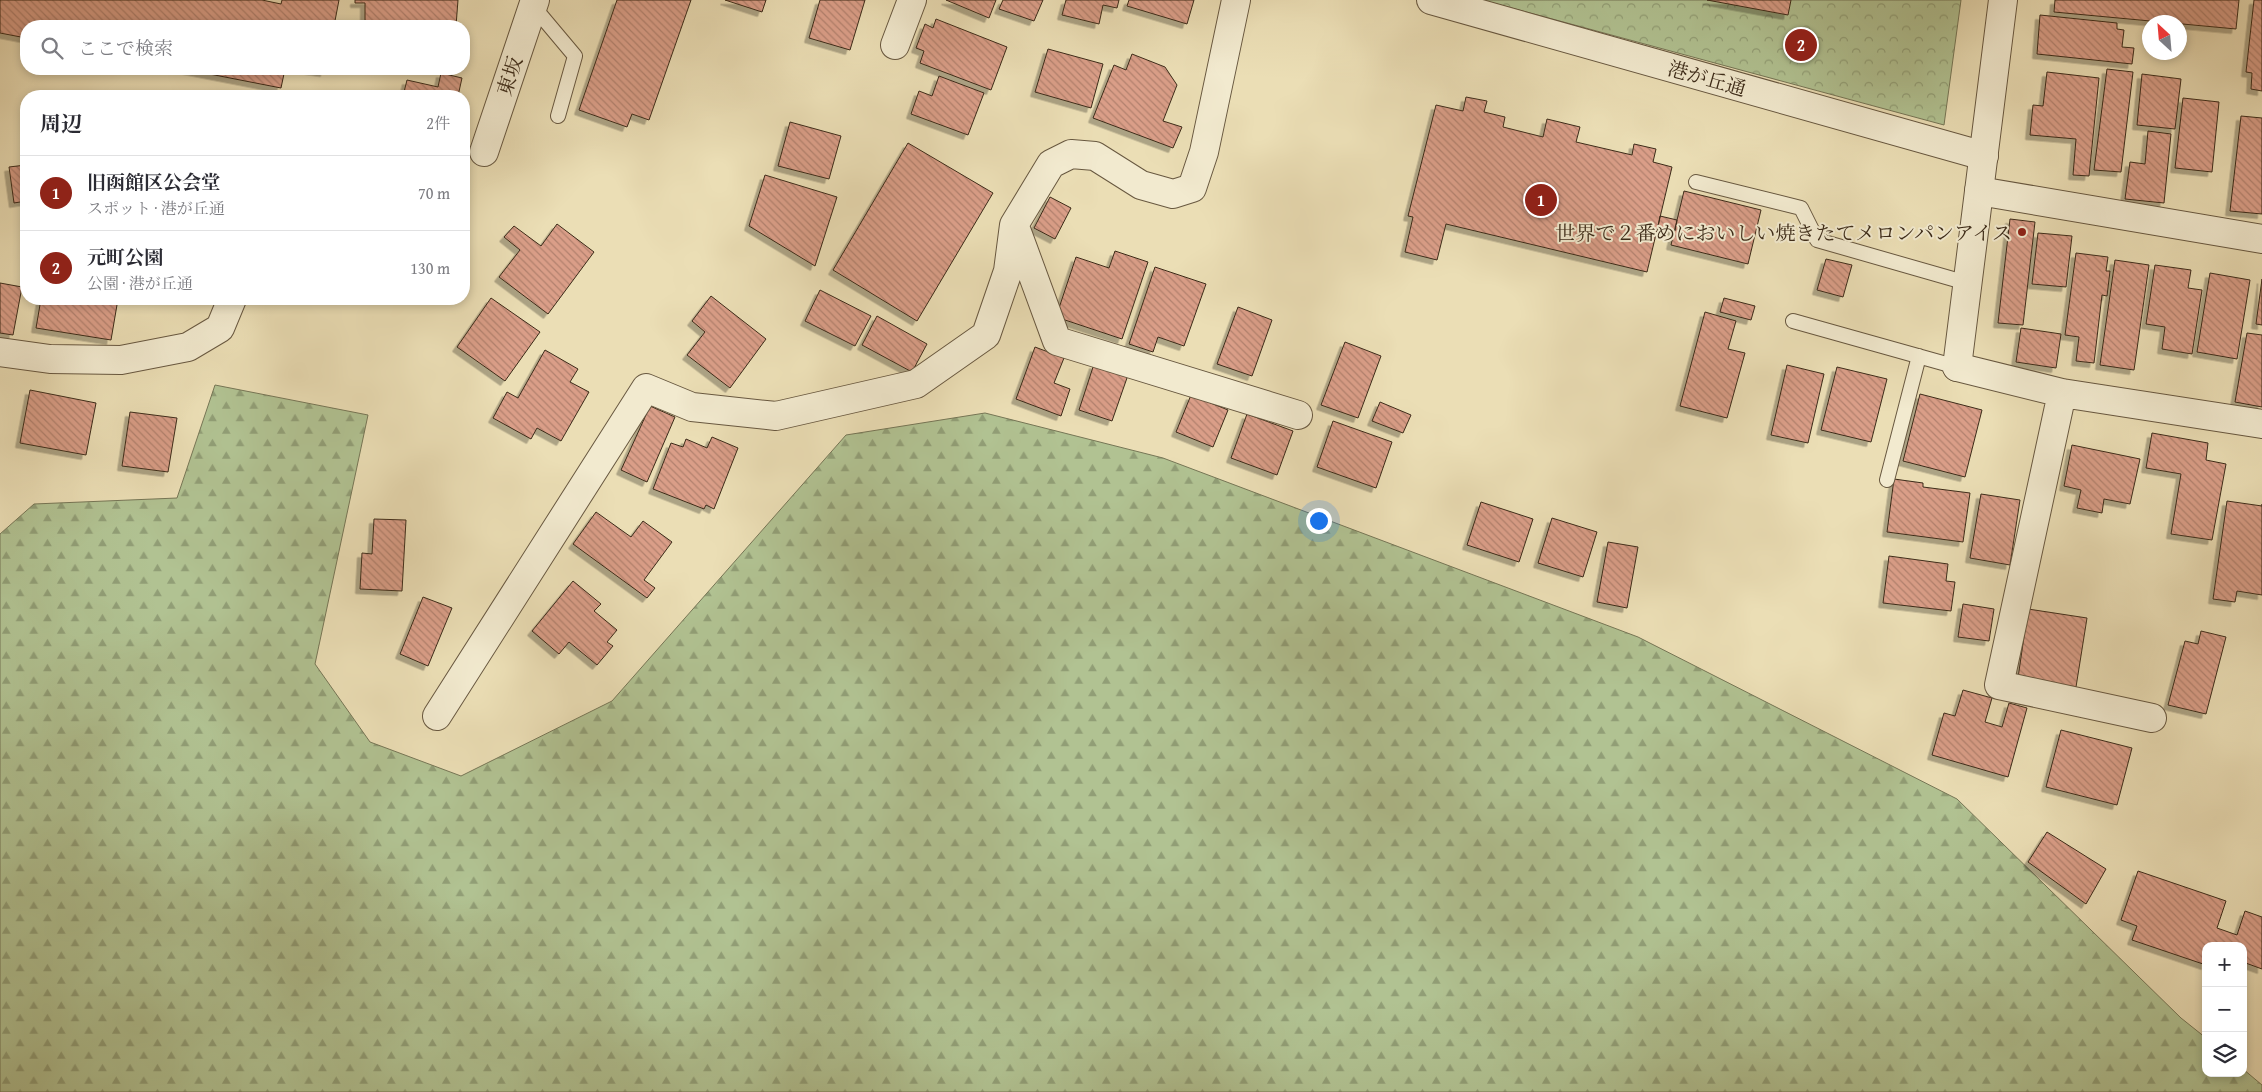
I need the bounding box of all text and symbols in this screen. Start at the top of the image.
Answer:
north arrow [2142,15,2187,60]
search box [20,20,470,75]
pin: 2 [1785,26,1817,64]
icon: search [38,34,66,62]
text: ここで検索 [78,34,173,62]
street label: 東坂 [489,52,529,100]
street label: 港が丘通 [1665,53,1749,103]
text: 周辺 [40,108,82,139]
text: 2件 [426,111,450,135]
text: 旧函館区公会堂 [87,168,220,196]
text: 1 [52,181,60,205]
text: 70 m [418,181,450,205]
pin: 1 [1525,181,1557,219]
text: スポット · 港が丘通 [87,196,225,220]
place label: 世界で２番めにおいしい焼きたてメロンパンアイス [1555,218,2012,247]
marker: 世界で２番めにおいしい焼きたてメロンパンアイス [2016,226,2028,238]
text: 元町公園 [87,243,163,271]
text: 2 [52,256,60,280]
text: 130 m [410,256,450,280]
text: 公園 · 港が丘通 [87,271,193,295]
your location [1306,508,1332,534]
map controls [2202,942,2247,1077]
button: + [2202,942,2247,987]
button: − [2202,987,2247,1032]
button: layers [2202,1032,2247,1077]

